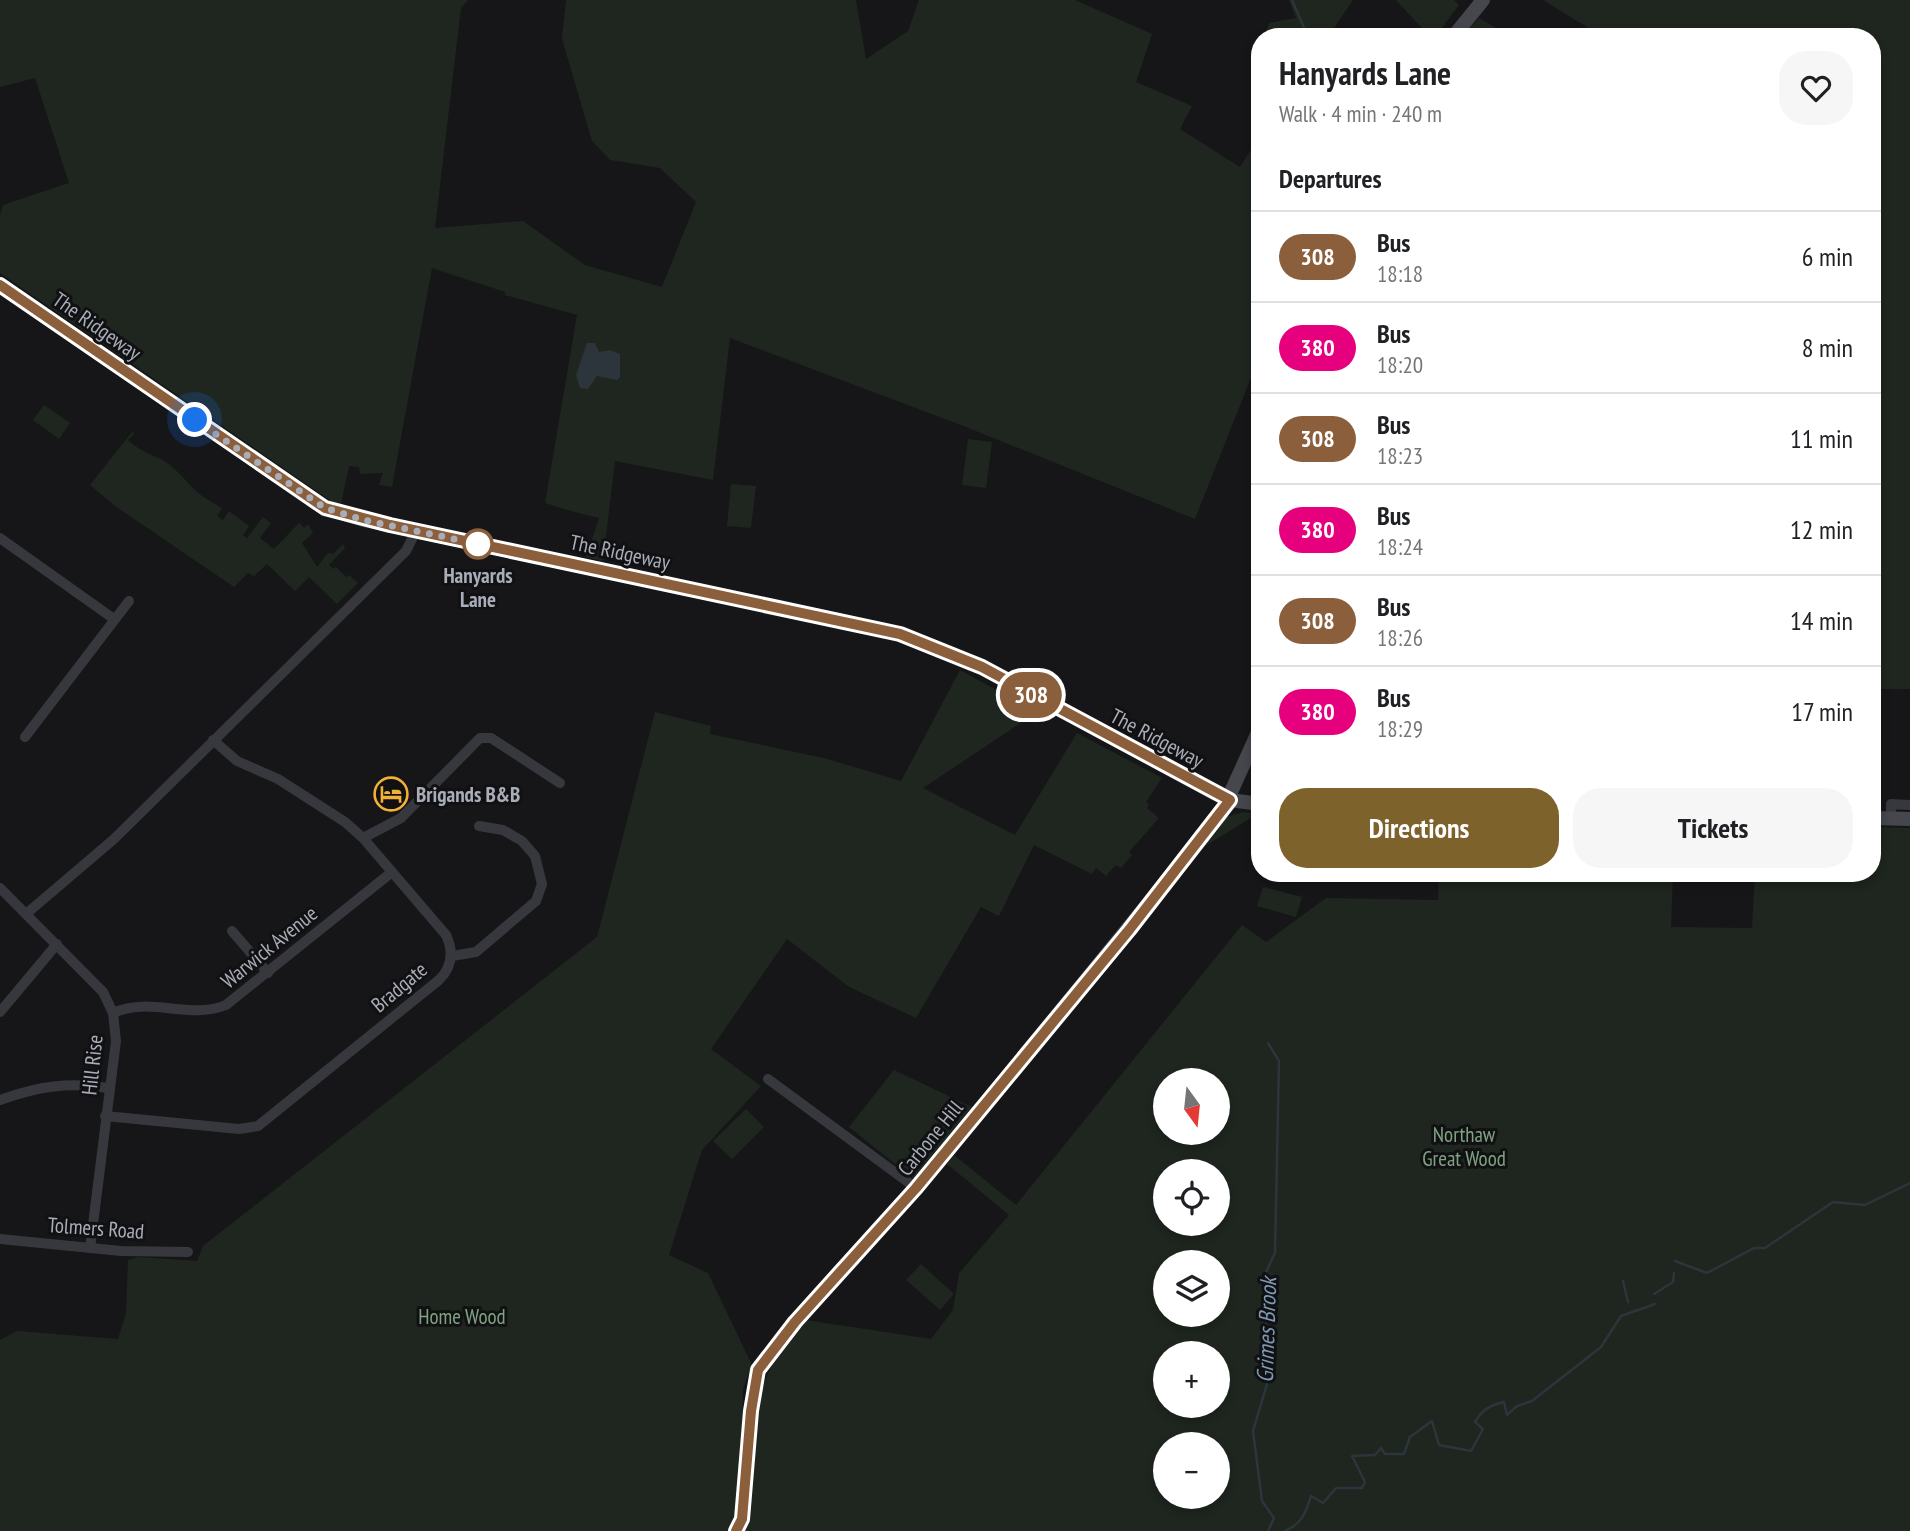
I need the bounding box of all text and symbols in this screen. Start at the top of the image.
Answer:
text: Hanyards Lane [1279,51,1451,94]
button: heart [1779,51,1853,125]
text: Walk · 4 min · 240 m [1279,99,1442,128]
text: Departures [1279,162,1382,195]
text: Bus [1377,226,1410,259]
text: 6 min [1802,240,1853,273]
text: 308 [1300,241,1335,272]
text: 18:18 [1377,259,1423,288]
street label: The Ridgeway [48,286,146,366]
text: Bus [1377,317,1410,350]
text: 8 min [1802,331,1853,364]
text: 380 [1300,332,1335,363]
text: 18:20 [1377,350,1423,379]
your location [177,402,212,437]
text: Bus [1377,408,1410,441]
text: 11 min [1790,422,1853,455]
text: 308 [1300,423,1335,454]
text: 18:23 [1377,441,1423,470]
text: Bus [1377,499,1410,532]
text: 12 min [1790,513,1853,546]
text: 380 [1300,514,1335,545]
street label: The Ridgeway [567,528,673,576]
marker: Hanyards Lane [463,529,493,559]
text: 18:24 [1377,532,1423,561]
place label: Hanyards Lane [443,562,513,613]
text: Bus [1377,590,1410,623]
text: 14 min [1790,604,1853,637]
text: 308 [1300,605,1335,636]
text: 18:26 [1377,623,1423,652]
line badge: 308 [991,672,1071,718]
text: 308 [1014,679,1048,710]
text: Bus [1377,681,1410,714]
text: 17 min [1791,695,1853,728]
text: 380 [1300,696,1335,727]
street label: The Ridgeway [1106,702,1208,774]
text: 18:29 [1377,714,1423,743]
hotel icon: Brigands B&B [372,775,410,813]
place label: Brigands B&B [416,781,520,808]
button: Directions [1279,788,1559,868]
button: Tickets [1573,788,1853,868]
street label: Warwick Avenue [215,900,323,994]
street label: Bradgate [365,956,433,1018]
street label: Hill Rise [75,1034,109,1096]
north arrow [1153,1068,1230,1144]
map controls [1153,1068,1230,1509]
street label: Carbone Hill [891,1095,969,1181]
park label: Northaw Great Wood [1422,1121,1506,1172]
button: locate [1153,1159,1230,1236]
street label: Tolmers Road [47,1211,145,1245]
button: layers [1153,1250,1230,1327]
water label: Grimes Brook [1250,1274,1282,1383]
park label: Home Wood [418,1303,506,1330]
button: + [1153,1341,1230,1418]
button: − [1153,1432,1230,1509]

